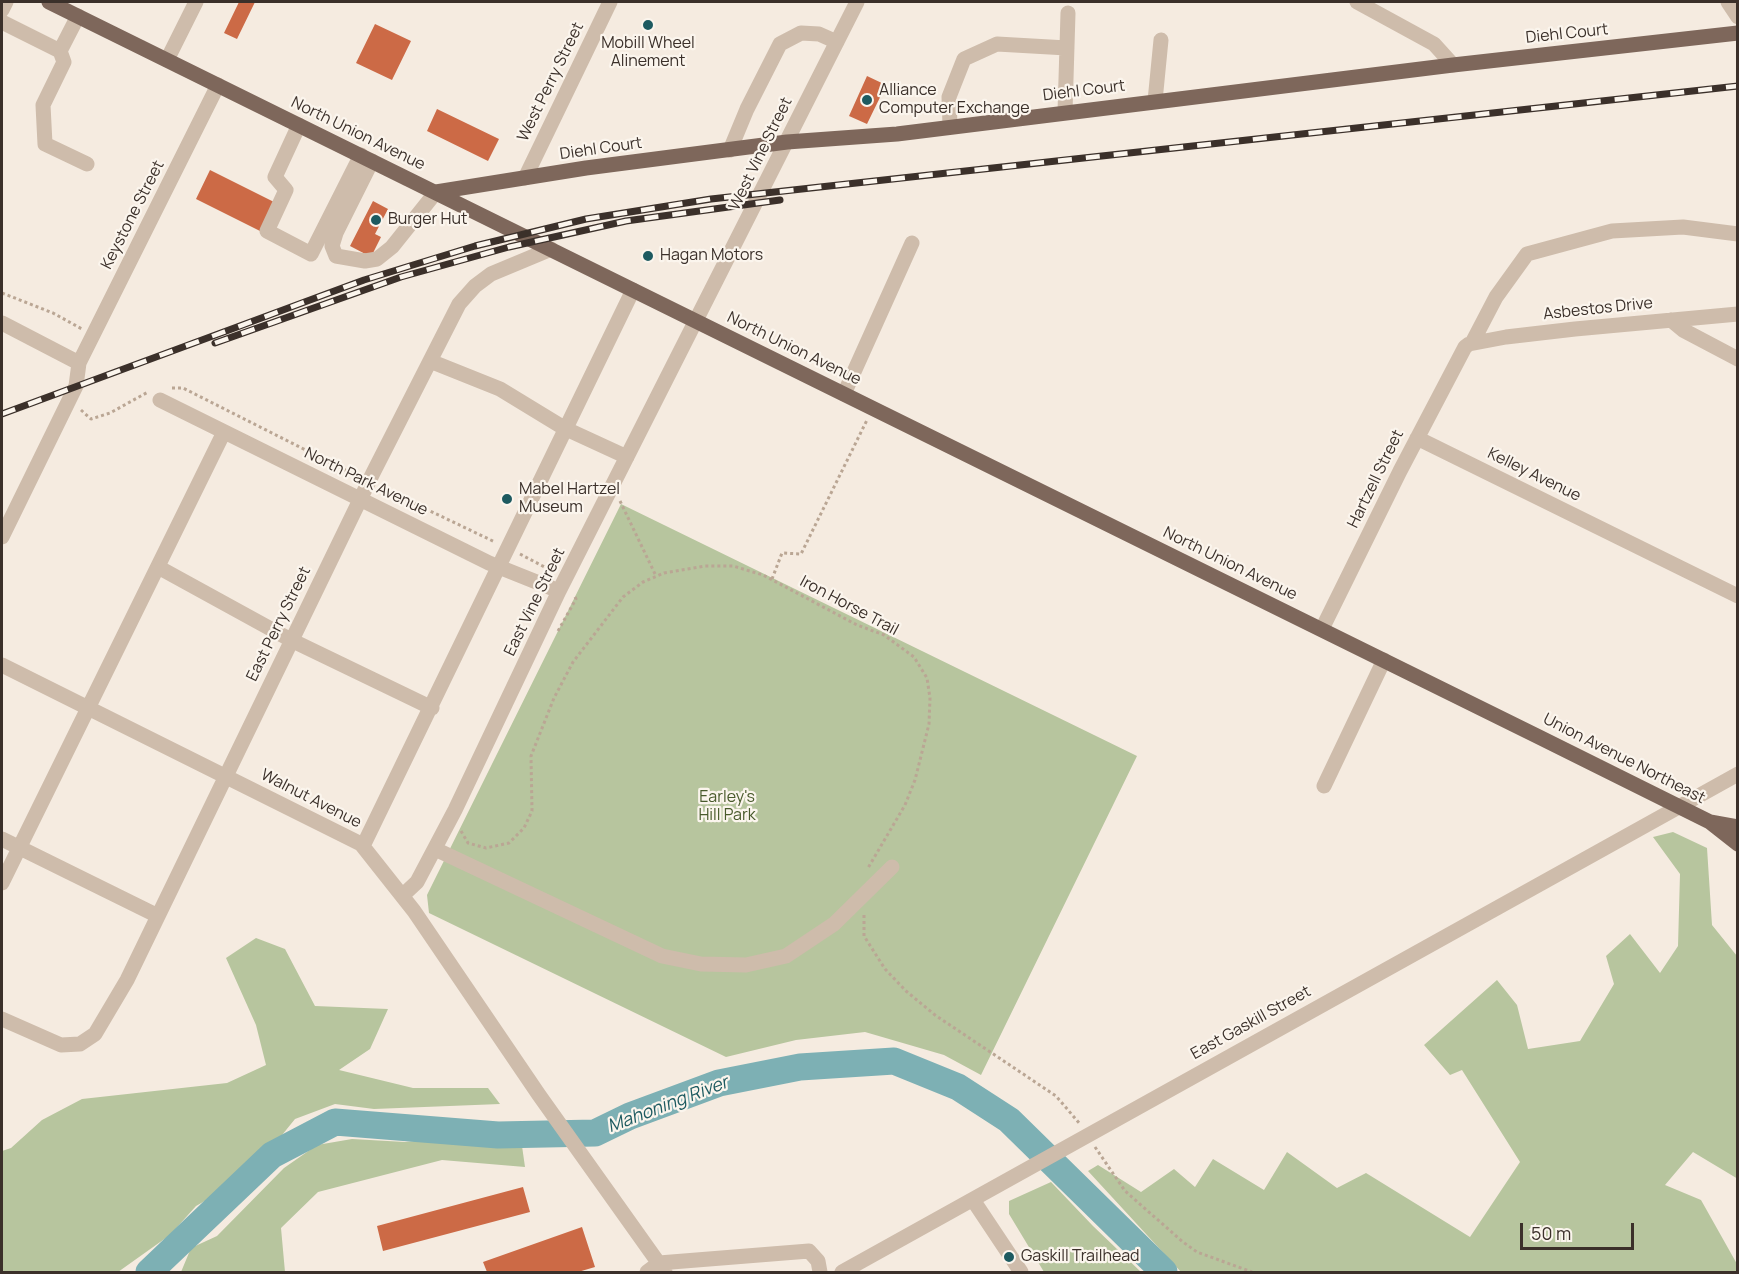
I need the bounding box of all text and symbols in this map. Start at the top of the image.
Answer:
marker: Mobill Wheel Alinement [641,18,655,32]
street label: West Perry Street [514,19,588,145]
street label: Diehl Court [1525,20,1609,48]
place label: Mobill Wheel Alinement [601,34,695,72]
street label: Diehl Court [1042,76,1126,106]
place label: Alliance Computer Exchange [879,81,1030,119]
street label: North Union Avenue [288,93,428,175]
marker: Alliance Computer Exchange [860,93,874,107]
street label: West Vine Street [725,94,797,214]
street label: Diehl Court [559,134,643,164]
street label: Keystone Street [97,157,169,273]
place label: Burger Hut [388,210,467,230]
marker: Burger Hut [369,213,383,227]
place label: Hagan Motors [660,246,763,266]
marker: Hagan Motors [641,249,655,263]
street label: Asbestos Drive [1542,294,1654,324]
street label: North Union Avenue [724,308,864,390]
street label: Hartzell Street [1344,427,1408,531]
street label: North Park Avenue [301,444,431,520]
street label: Kelley Avenue [1484,444,1584,506]
place label: Mabel Hartzel Museum [519,480,620,518]
marker: Mabel Hartzel Museum [500,492,514,506]
street label: North Union Avenue [1160,523,1300,605]
street label: East Vine Street [500,545,570,659]
street label: East Perry Street [243,564,315,684]
street label: Iron Horse Trail [796,572,902,640]
street label: Union Avenue Northeast [1540,710,1708,808]
street label: Walnut Avenue [258,765,364,833]
park label: Earley's Hill Park [698,788,756,826]
street label: East Gaskill Street [1188,982,1314,1064]
water label: Mahoning River [605,1072,731,1138]
scale bar [1523,1211,1637,1249]
text: 50 m [1531,1221,1571,1245]
place label: Gaskill Trailhead [1021,1247,1140,1267]
marker: Gaskill Trailhead [1002,1250,1016,1264]

